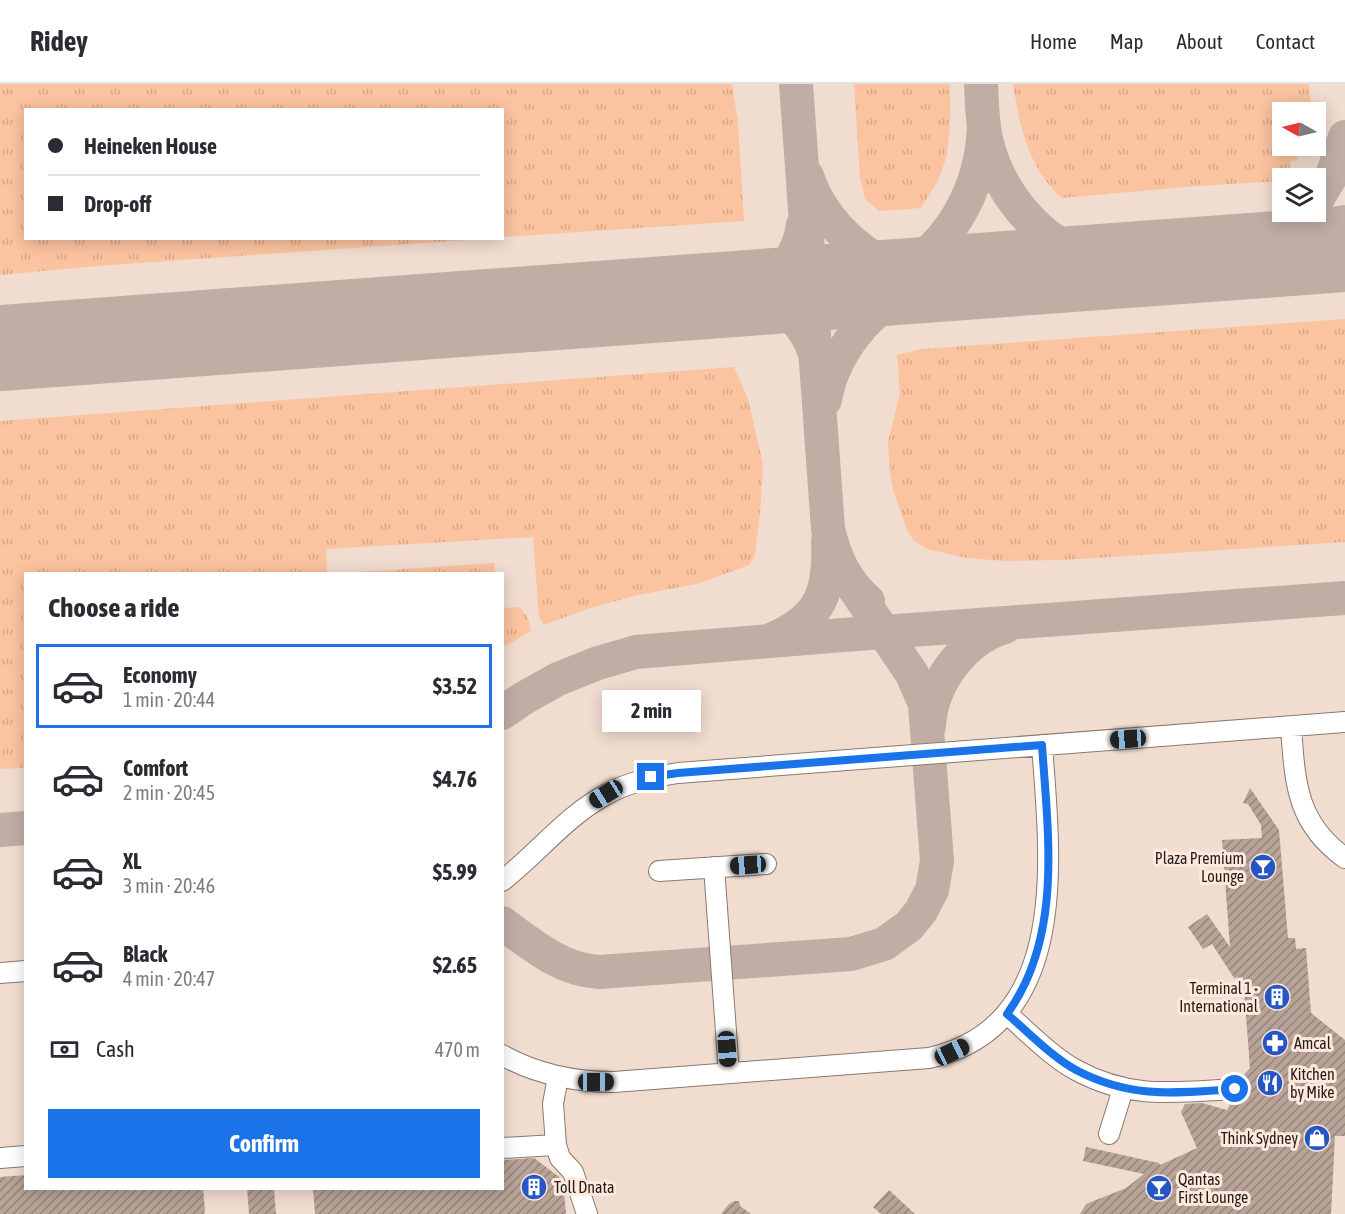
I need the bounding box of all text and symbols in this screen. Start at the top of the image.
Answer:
text: Ridey [30,25,88,57]
text: Home [1030,29,1077,53]
text: Map [1110,29,1144,53]
text: About [1177,29,1223,53]
text: Contact [1256,29,1315,53]
north arrow [1272,102,1326,156]
map controls [1272,102,1326,222]
text: Heineken House [84,133,217,159]
button: layers [1272,168,1326,222]
text: Drop-off [84,191,151,217]
text: Choose a ride [48,592,180,623]
icon: car [51,659,105,713]
text: Economy [123,662,197,688]
text: $3.52 [433,673,477,699]
text: 1 min · 20:44 [123,688,215,711]
callout: 2 min [602,690,700,732]
text: 2 min [631,699,672,722]
car [1109,729,1147,749]
icon: car [51,752,105,806]
text: Comfort [123,755,188,781]
route end [637,763,664,790]
text: $4.76 [433,766,477,792]
car [586,777,626,811]
text: 2 min · 20:45 [123,781,215,804]
icon: car [51,845,105,899]
text: XL [123,848,141,874]
place label: Plaza Premium Lounge [1155,849,1244,886]
bar icon: Plaza Premium Lounge [1248,852,1278,882]
car [729,855,767,875]
text: $5.99 [433,859,477,885]
text: 3 min · 20:46 [123,874,215,897]
icon: car [51,938,105,992]
text: Black [123,941,167,967]
text: $2.65 [433,952,477,978]
text: 4 min · 20:47 [123,967,215,990]
place label: Terminal 1 - International [1179,979,1259,1015]
building icon: Terminal 1 - International [1262,982,1292,1012]
pharmacy icon: Amcal [1260,1028,1290,1058]
car [717,1030,737,1068]
icon: cash [48,1033,81,1066]
place label: Amcal [1294,1034,1332,1052]
text: Cash [96,1036,135,1062]
car [932,1036,972,1068]
text: 470 m [435,1038,480,1061]
place label: Kitchen by Mike [1290,1065,1335,1102]
restaurant icon: Kitchen by Mike [1255,1068,1285,1098]
car [578,1073,614,1091]
route start [1221,1075,1248,1102]
button: Confirm [48,1109,480,1178]
shop icon: Think Sydney [1302,1123,1332,1153]
place label: Think Sydney [1221,1129,1298,1148]
place label: Qantas First Lounge [1178,1170,1248,1207]
building icon: Toll Dnata [519,1172,549,1202]
bar icon: Qantas First Lounge [1144,1173,1174,1203]
place label: Toll Dnata [554,1178,614,1196]

